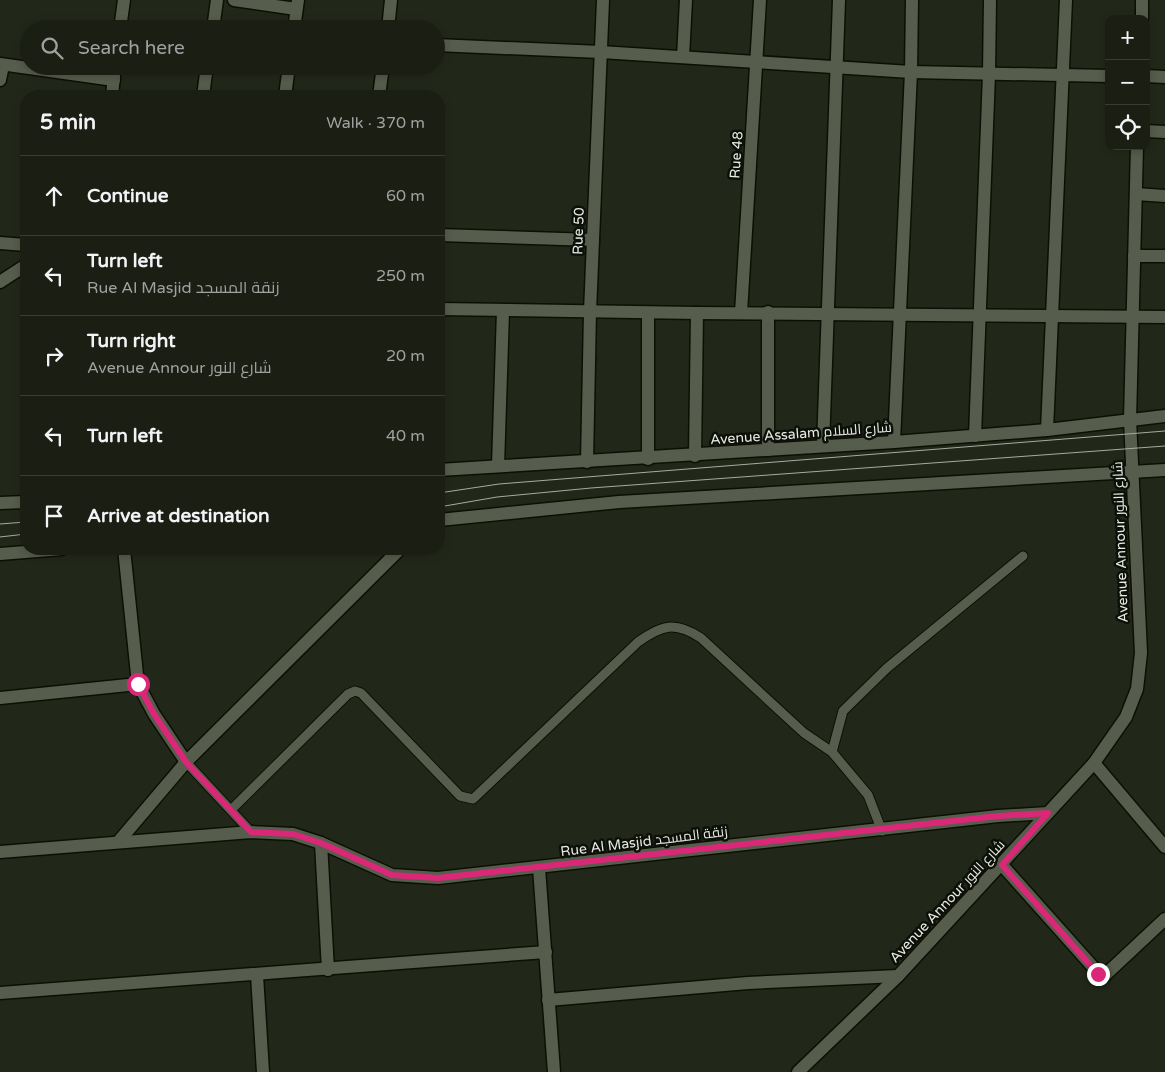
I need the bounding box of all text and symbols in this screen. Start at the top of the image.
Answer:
map controls [1105,15,1150,150]
button: + [1105,15,1150,60]
search box [20,20,445,75]
icon: search [38,34,66,62]
text: Search here [78,37,185,59]
button: − [1105,60,1150,105]
button: locate [1105,105,1150,150]
text: 5 min [40,110,96,135]
text: Walk · 370 m [326,113,425,133]
street label: Rue 48 [726,130,747,179]
icon: ahead [40,182,68,210]
text: Continue [87,185,169,207]
text: 60 m [386,186,425,206]
street label: Rue 50 [569,207,588,255]
text: Turn left [87,250,163,272]
icon: left [40,262,68,290]
text: 250 m [376,266,425,286]
text: Rue Al Masjid زنقة المسجد [87,278,279,298]
text: Turn right [87,330,175,352]
icon: right [40,342,68,370]
text: 20 m [386,346,425,366]
text: Avenue Annour شارع النور [87,358,272,378]
street label: Avenue Assalam شارع السلام [710,419,892,449]
icon: left [40,422,68,450]
text: Turn left [87,425,163,447]
text: 40 m [386,426,425,446]
street label: Avenue Annour شارع النور [1109,461,1132,623]
icon: arrive [40,502,68,530]
text: Arrive at destination [87,505,270,527]
route start [127,673,150,696]
street label: Rue Al Masjid زنقة المسجد [559,823,729,860]
street label: Avenue Annour شارع النور [886,836,1009,966]
route end [1087,963,1110,986]

